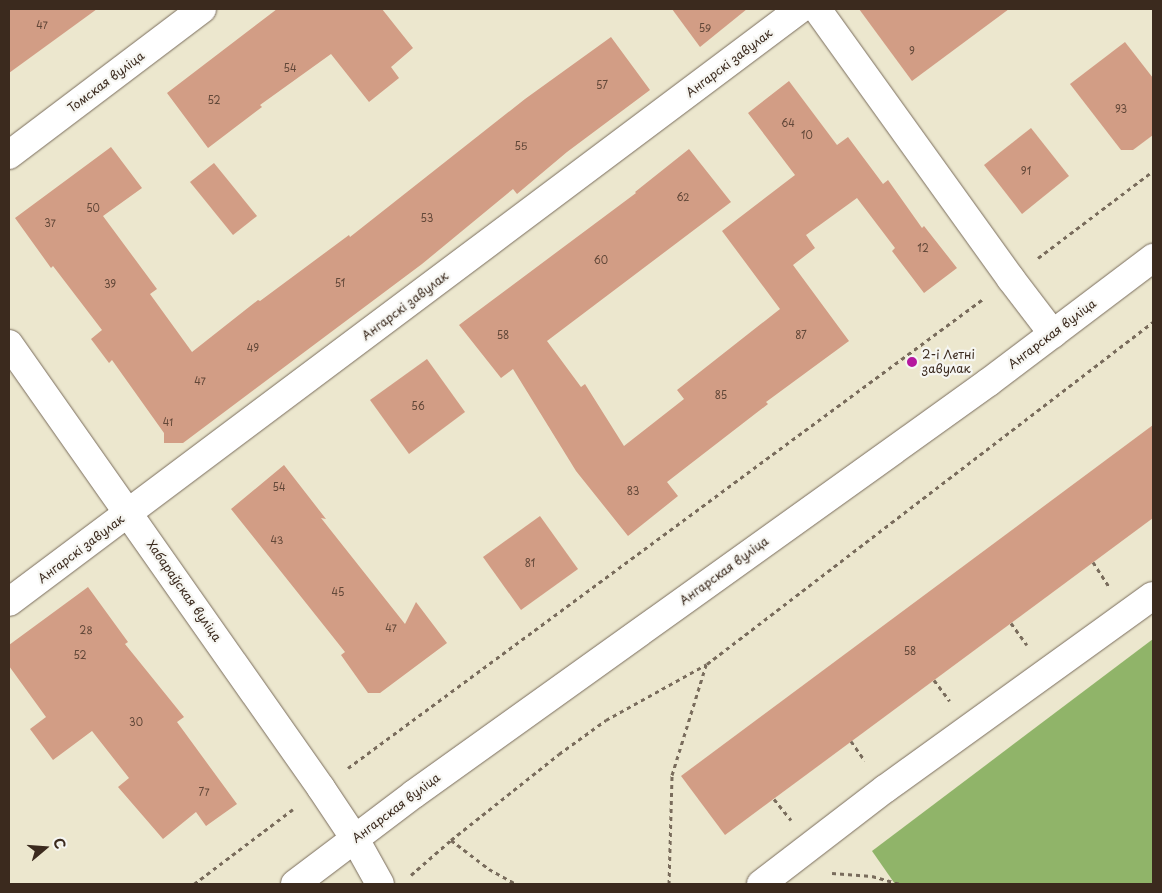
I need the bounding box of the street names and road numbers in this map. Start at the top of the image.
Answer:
street label: Ангарскі завулак [683,26,775,100]
street label: Томская вуліца [65,48,147,116]
street label: Ангарскі завулак [359,269,451,343]
street label: Ангарская вуліца [1005,296,1099,372]
street label: Ангарскі завулак [35,512,127,586]
street label: Ангарская вуліца [677,534,771,608]
street label: Хабараўская вуліца [144,538,224,644]
street label: Ангарская вуліца [349,770,443,846]

